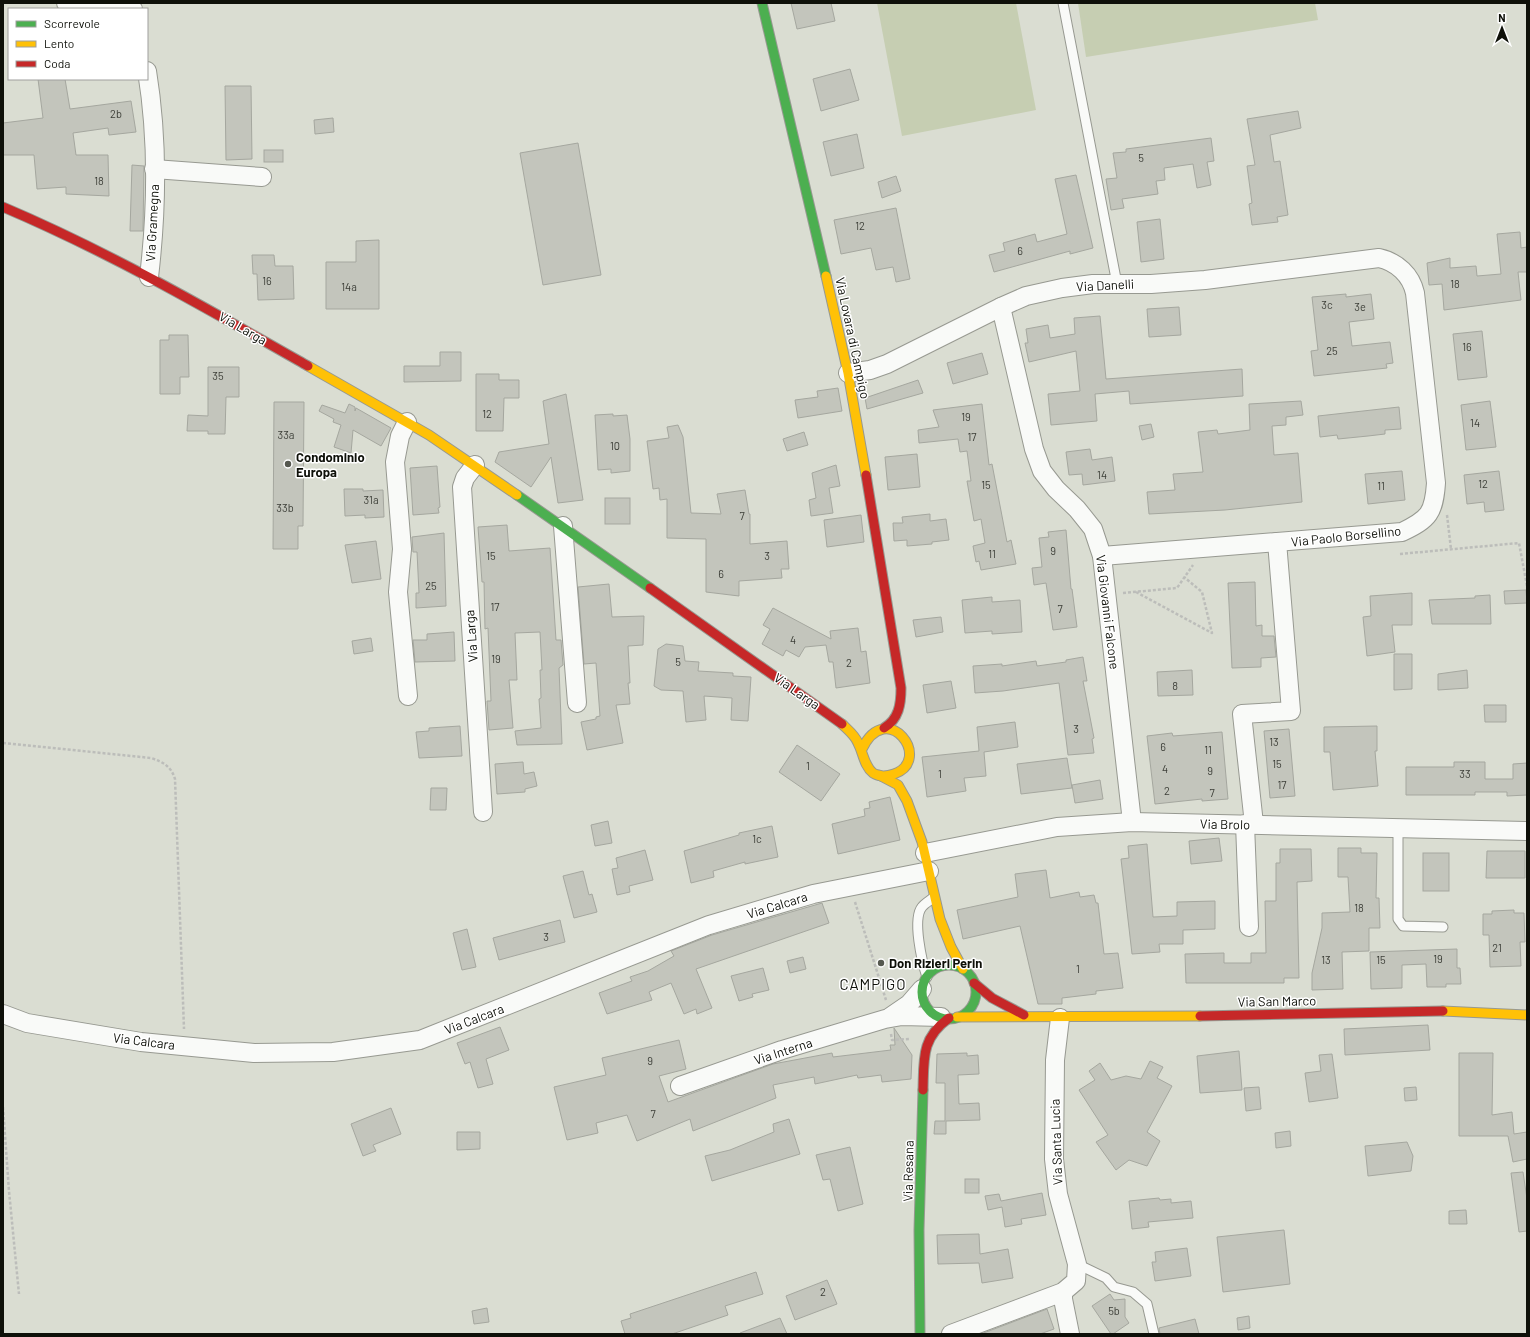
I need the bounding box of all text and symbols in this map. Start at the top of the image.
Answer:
legend [8,8,148,80]
north arrow [1482,8,1522,48]
text: N [1498,11,1506,24]
text: Scorrevole [44,16,100,30]
text: Lento [44,36,74,50]
text: Coda [44,56,71,70]
house number: 2b [110,107,122,120]
house number: 5 [1138,151,1144,164]
house number: 18 [94,174,104,187]
street label: Via Gramegna [142,184,162,262]
house number: 12 [855,219,865,232]
house number: 6 [1017,244,1023,257]
house number: 16 [262,274,272,287]
street label: Via Danelli [1076,275,1134,295]
street label: Via Lovara di Campigo [832,276,874,400]
house number: 18 [1450,277,1460,290]
house number: 14a [341,280,357,293]
house number: 3c [1321,298,1333,311]
house number: 3e [1354,300,1366,313]
street label: Via Larga [216,308,270,348]
house number: 16 [1462,340,1472,353]
house number: 25 [1326,344,1338,357]
house number: 35 [212,369,224,382]
house number: 12 [482,407,492,420]
house number: 19 [961,410,971,423]
house number: 14 [1470,416,1480,429]
house number: 33a [278,428,294,441]
house number: 17 [967,430,977,443]
house number: 10 [610,439,620,452]
place label: Condominio Europa [296,449,365,480]
marker: Condominio Europa [283,459,293,469]
house number: 14 [1097,468,1107,481]
house number: 12 [1478,477,1488,490]
house number: 15 [981,478,991,491]
house number: 11 [1377,479,1385,492]
house number: 31a [363,493,379,506]
house number: 33b [276,501,294,514]
house number: 7 [739,509,745,522]
street label: Via Paolo Borsellino [1290,522,1402,550]
house number: 9 [1050,544,1056,557]
house number: 11 [988,547,996,560]
house number: 15 [486,549,496,562]
house number: 3 [764,549,770,562]
street label: Via Giovanni Falcone [1093,554,1123,670]
house number: 6 [718,567,724,580]
house number: 25 [425,579,437,592]
house number: 17 [490,600,500,613]
house number: 7 [1057,602,1063,615]
street label: Via Larga [461,609,481,663]
house number: 4 [790,633,796,646]
house number: 19 [491,652,501,665]
house number: 5 [675,655,681,668]
house number: 2 [846,656,852,669]
street label: Via Larga [771,669,823,713]
house number: 8 [1172,679,1178,692]
house number: 3 [1073,722,1079,735]
house number: 13 [1269,735,1279,748]
house number: 6 [1160,740,1166,753]
house number: 11 [1204,743,1212,756]
house number: 15 [1272,757,1282,770]
house number: 1 [806,759,810,772]
house number: 4 [1162,762,1168,775]
house number: 9 [1207,764,1213,777]
house number: 1 [938,767,942,780]
house number: 33 [1459,767,1471,780]
house number: 17 [1277,778,1287,791]
house number: 2 [1164,784,1170,797]
house number: 7 [1209,786,1215,799]
street label: Via Brolo [1200,816,1250,832]
house number: 1c [752,832,762,845]
street label: Via Calcara [745,888,809,922]
house number: 18 [1354,901,1364,914]
house number: 3 [543,930,549,943]
house number: 21 [1492,941,1502,954]
house number: 19 [1433,952,1443,965]
house number: 13 [1321,953,1331,966]
house number: 15 [1376,953,1386,966]
place label: Don Rizieri Perin [889,955,982,971]
marker: Don Rizieri Perin [876,958,886,968]
house number: 1 [1076,962,1080,975]
district label: CAMPIGO [839,975,907,993]
street label: Via San Marco [1238,992,1316,1010]
street label: Via Calcara [442,1000,506,1038]
street label: Via Calcara [112,1029,176,1053]
street label: Via Interna [752,1034,814,1068]
house number: 9 [647,1054,653,1067]
street label: Via Santa Lucia [1046,1099,1066,1185]
house number: 7 [650,1107,656,1120]
street label: Via Resana [899,1140,917,1202]
house number: 2 [820,1285,826,1298]
house number: 5b [1108,1304,1120,1317]

